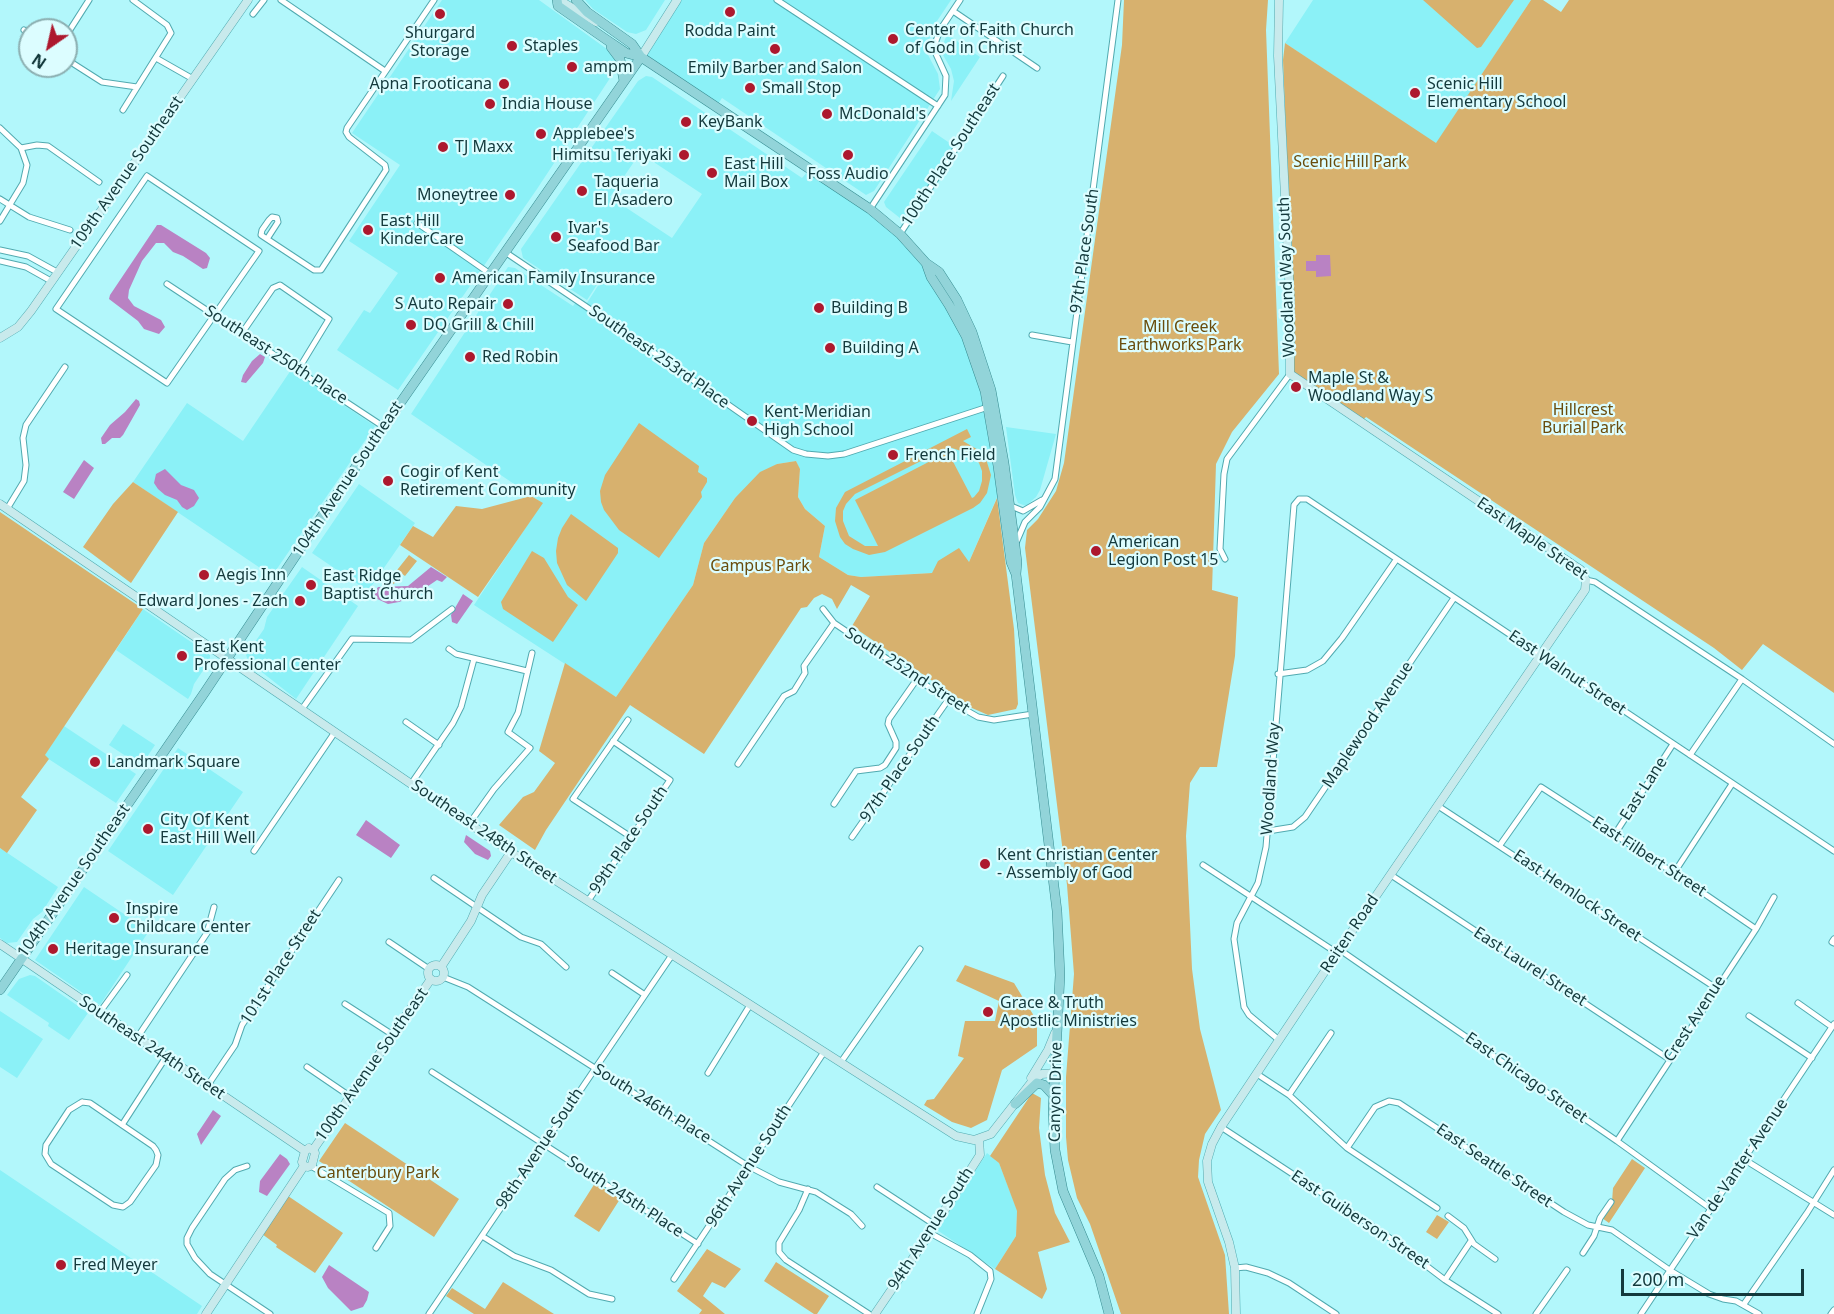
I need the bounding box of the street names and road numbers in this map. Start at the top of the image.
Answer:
street label: 100th Place Southeast [898,80,1004,230]
street label: 109th Avenue Southeast [67,93,187,253]
street label: 97th Place South [1067,187,1103,315]
street label: Woodland Way South [1275,196,1299,358]
street label: Southeast 253rd Place [585,301,733,413]
street label: Southeast 250th Place [201,302,351,408]
street label: 104th Avenue Southeast [289,398,407,560]
street label: East Maple Street [1473,494,1591,584]
street label: South 252nd Street [841,624,973,718]
street label: East Walnut Street [1505,627,1629,719]
street label: Maplewood Avenue [1319,658,1417,792]
street label: 97th Place South [856,712,944,826]
street label: Woodland Way [1258,722,1284,836]
street label: East Lane [1616,754,1672,824]
street label: Southeast 248th Street [408,776,560,888]
street label: 99th Place South [586,782,672,898]
street label: 104th Avenue Southeast [14,801,134,961]
street label: East Filbert Street [1588,813,1710,901]
street label: East Hemlock Street [1509,846,1645,946]
street label: Reiten Road [1317,891,1383,977]
street label: 101st Place Street [237,906,325,1028]
street label: East Laurel Street [1470,923,1590,1011]
street label: Crest Avenue [1660,972,1730,1066]
street label: 100th Avenue Southeast [312,985,432,1145]
street label: Southeast 244th Street [76,992,228,1104]
street label: East Chicago Street [1461,1029,1591,1127]
street label: Canyon Drive [1046,1042,1066,1142]
street label: South 246th Place [590,1060,714,1148]
street label: 98th Avenue South [492,1085,588,1213]
street label: Van de Vanter Avenue [1684,1095,1792,1243]
street label: 96th Avenue South [702,1101,796,1231]
street label: East Seattle Street [1432,1120,1556,1212]
street label: South 245th Place [563,1152,687,1242]
street label: 94th Avenue South [884,1164,978,1294]
street label: East Guiberson Street [1287,1167,1433,1273]

